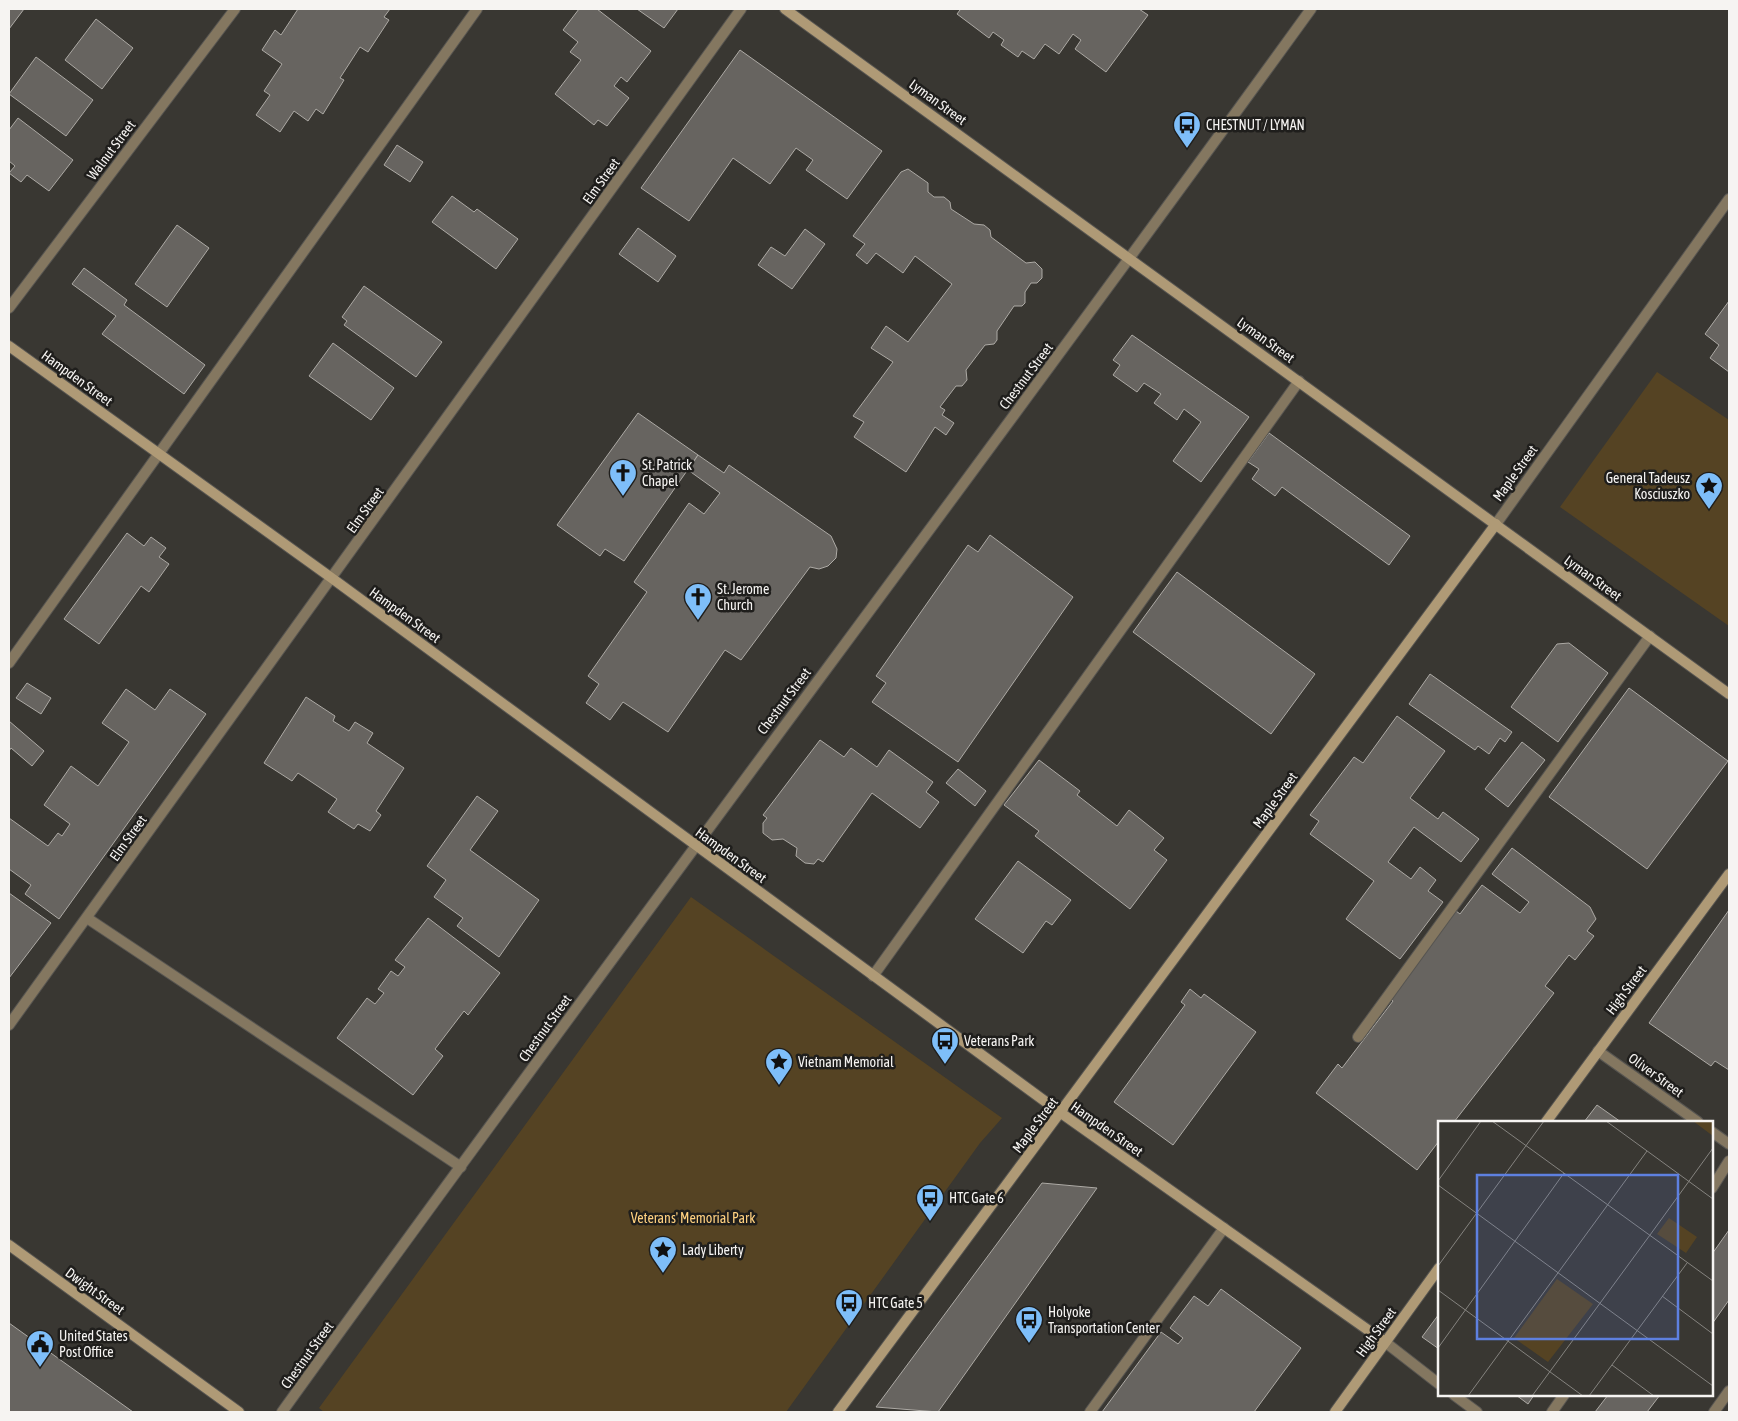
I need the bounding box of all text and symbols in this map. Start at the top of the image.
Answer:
street label: Lyman Street [906,76,970,128]
bus stop icon: CHESTNUT / LYMAN [1172,110,1202,149]
street label: Walnut Street [83,117,139,183]
place label: CHESTNUT / LYMAN [1206,117,1305,133]
street label: Elm Street [579,155,623,207]
street label: Lyman Street [1234,314,1298,366]
street label: Chestnut Street [996,340,1056,412]
street label: Hampden Street [38,347,116,409]
street label: Maple Street [1489,442,1541,504]
place label: St. Patrick Chapel [642,457,692,489]
church icon: St. Patrick Chapel [608,458,638,497]
place label: General Tadeusz Kosciuszko [1606,470,1690,502]
place icon: General Tadeusz Kosciuszko [1694,471,1724,510]
street label: Elm Street [343,484,387,536]
street label: Lyman Street [1561,552,1625,604]
place label: St. Jerome Church [717,581,769,613]
church icon: St. Jerome Church [683,582,713,621]
street label: Hampden Street [366,584,444,646]
street label: Chestnut Street [754,665,814,737]
street label: Maple Street [1249,769,1301,831]
street label: Elm Street [106,812,150,864]
street label: Hampden Street [692,824,770,886]
street label: High Street [1603,962,1649,1018]
street label: Chestnut Street [515,991,575,1065]
bus stop icon: Veterans Park [930,1026,960,1065]
place label: Veterans Park [964,1033,1034,1049]
place icon: Vietnam Memorial [764,1047,794,1086]
street label: Oliver Street [1625,1050,1687,1100]
place label: Vietnam Memorial [798,1054,894,1070]
street label: Maple Street [1009,1094,1061,1156]
street label: Hampden Street [1068,1098,1146,1160]
inset map [1438,1121,1713,1396]
bus stop icon: HTC Gate 6 [915,1183,945,1222]
place label: HTC Gate 6 [949,1190,1004,1206]
park label: Veterans' Memorial Park [631,1210,755,1226]
place icon: Lady Liberty [648,1235,678,1274]
place label: Lady Liberty [682,1242,744,1258]
street label: Dwight Street [62,1264,128,1318]
bus stop icon: HTC Gate 5 [834,1288,864,1327]
place label: HTC Gate 5 [868,1295,923,1311]
place label: Holyoke Transportation Center [1048,1304,1160,1336]
street label: High Street [1353,1304,1399,1360]
bus stop icon: Holyoke Transportation Center [1014,1305,1044,1344]
street label: Chestnut Street [277,1318,337,1392]
place label: United States Post Office [59,1328,128,1360]
public building icon: United States Post Office [25,1329,55,1368]

